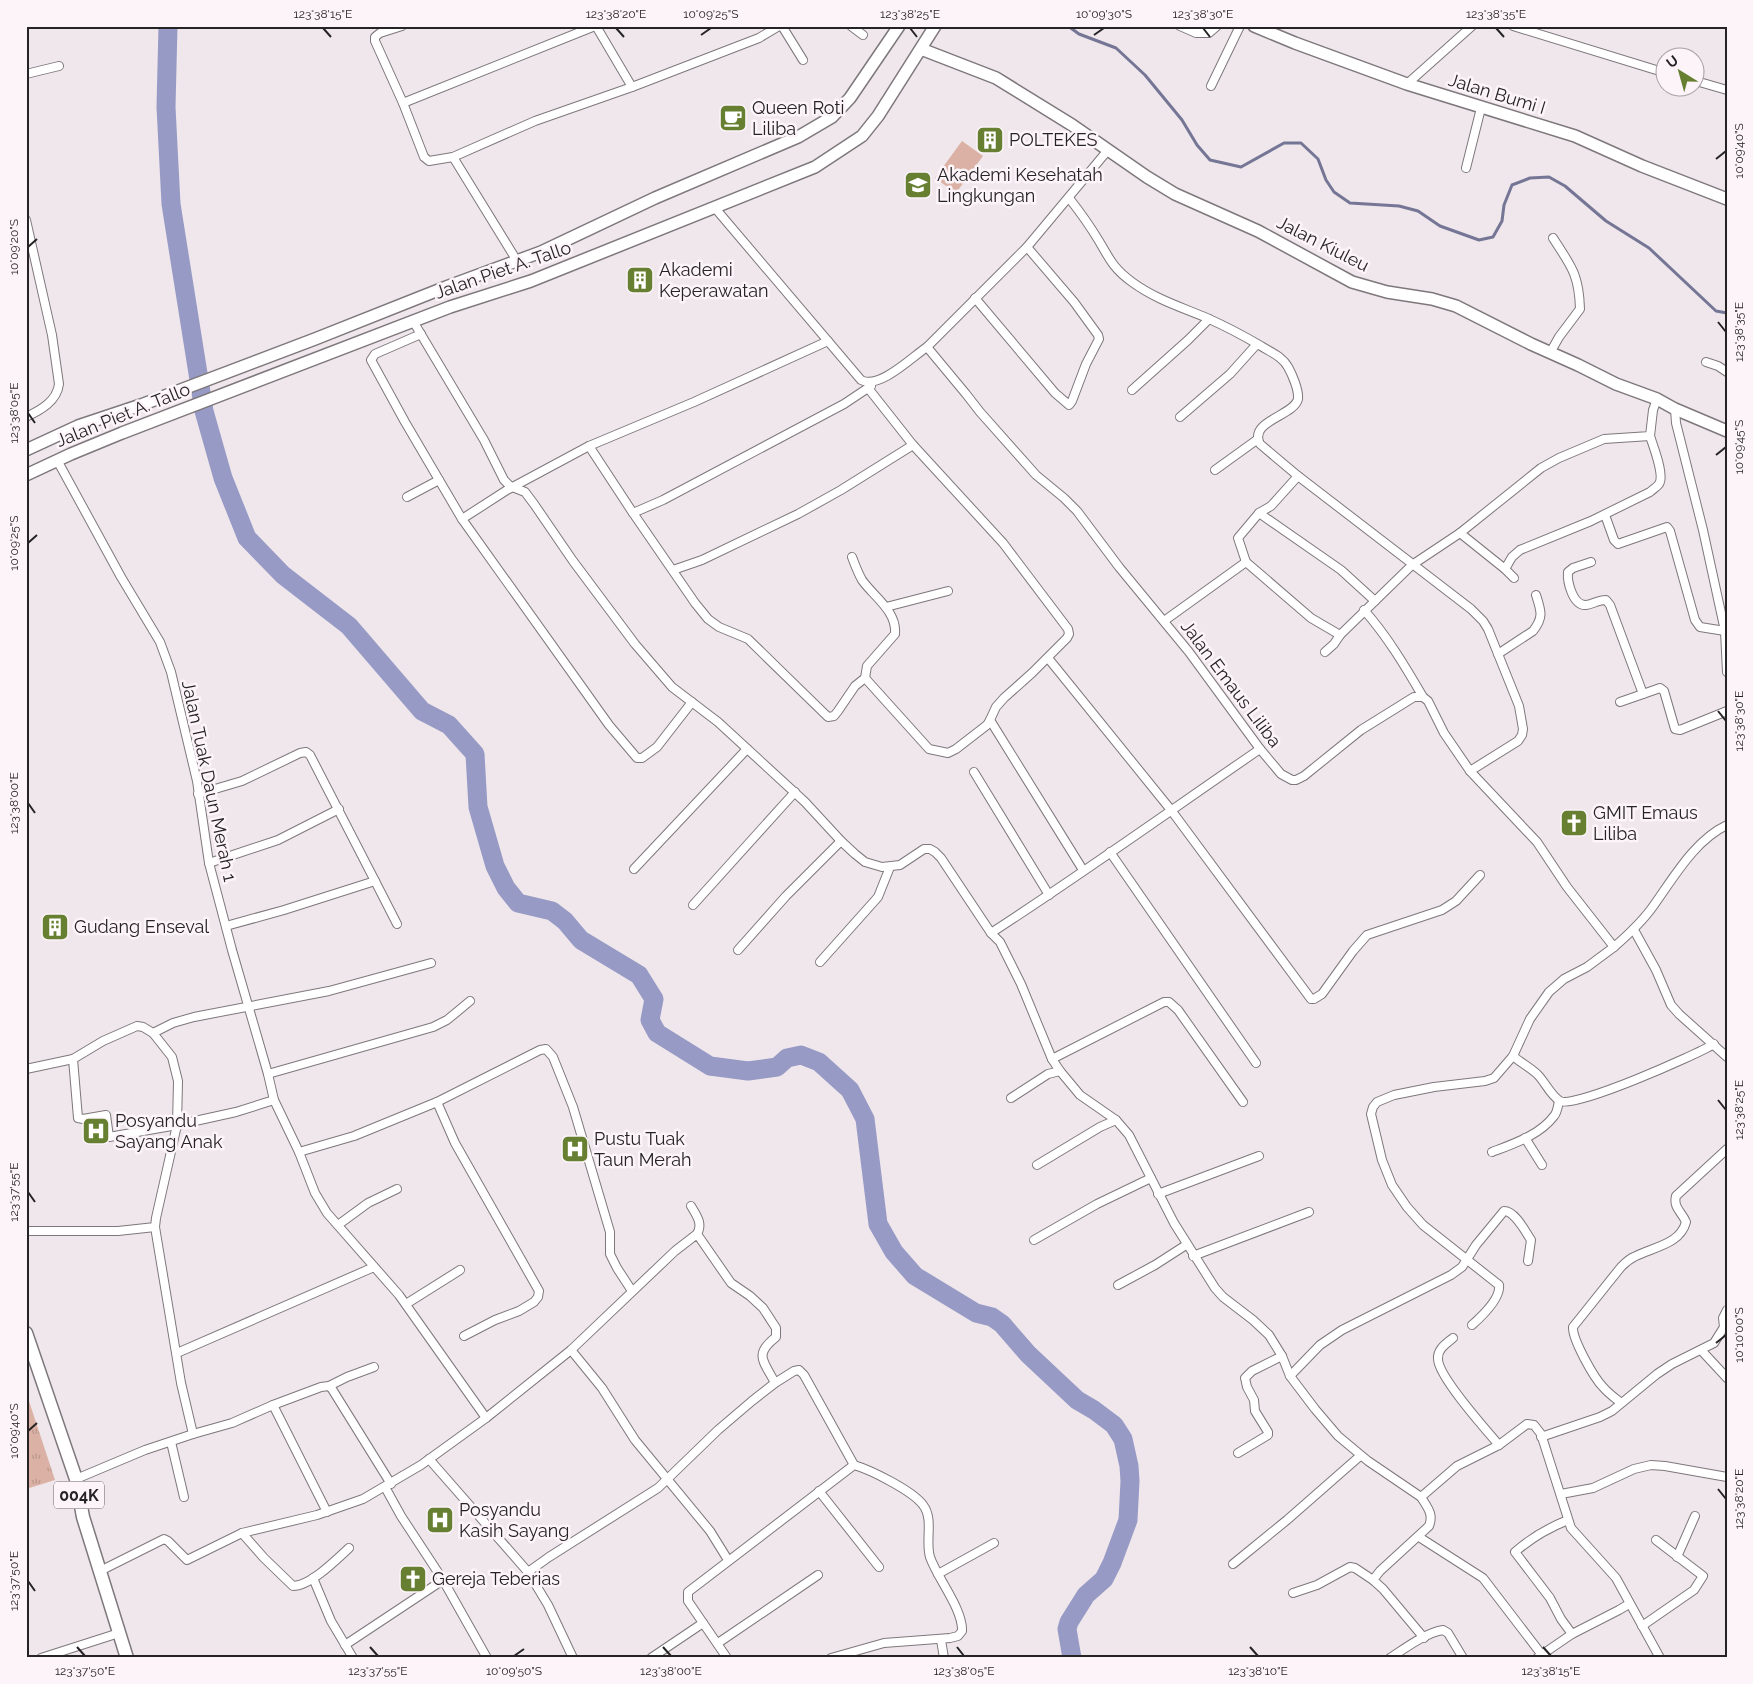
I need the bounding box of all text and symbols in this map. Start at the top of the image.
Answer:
text: 123°38'15"E [294,7,352,21]
text: 123°38'20"E [586,7,646,21]
text: 10°09'25"S [683,7,739,21]
text: 123°38'25"E [880,7,940,21]
text: 10°09'30"S [1076,7,1132,21]
text: 123°38'30"E [1173,7,1233,21]
text: 123°38'35"E [1466,7,1526,21]
north arrow [1656,48,1706,98]
text: U [1663,52,1681,71]
street label: Jalan Bumi I [1446,69,1548,118]
place label: Queen Roti Liliba [752,97,844,139]
cafe icon: Queen Roti Liliba [718,103,748,133]
text: 10°09'40"S [1732,123,1746,179]
building icon: POLTEKES [975,125,1005,155]
place label: POLTEKES [1009,129,1098,150]
place label: Akademi Kesehatah Lingkungan [937,164,1103,206]
school or university icon: Akademi Kesehatah Lingkungan [903,170,933,200]
street label: Jalan Kiuleu [1274,211,1373,276]
text: 10°09'20"S [7,219,21,275]
street label: Jalan Piet A. Tallo [432,236,574,303]
place label: Akademi Keperawatan [659,259,769,301]
building icon: Akademi Keperawatan [625,265,655,295]
text: 123°38'35"E [1732,302,1746,362]
street label: Jalan Piet A. Tallo [53,378,193,451]
text: 123°38'05"E [7,382,21,444]
text: 10°09'45"S [1732,420,1746,474]
text: 10°09'25"S [7,515,21,571]
street label: Jalan Emaus Liliba [1177,616,1286,751]
street label: Jalan Tuak Daun Merah 1 [178,678,241,884]
text: 123°38'30"E [1732,691,1746,751]
text: 123°38'00"E [7,772,21,834]
place label: GMIT Emaus Liliba [1593,802,1698,844]
church icon: GMIT Emaus Liliba [1559,808,1589,838]
building icon: Gudang Enseval [40,912,70,942]
place label: Gudang Enseval [74,916,209,937]
text: 123°38'25"E [1732,1080,1746,1140]
place label: Posyandu Sayang Anak [115,1110,223,1152]
hospital icon: Posyandu Sayang Anak [81,1116,111,1146]
place label: Pustu Tuak Taun Merah [594,1128,691,1170]
hospital icon: Pustu Tuak Taun Merah [560,1134,590,1164]
text: 123°37'55"E [7,1162,21,1222]
text: 10°10'00"S [1732,1307,1746,1363]
text: 10°09'40"S [7,1403,21,1459]
text: 123°38'20"E [1732,1469,1746,1529]
road number: 004K [54,1482,104,1508]
place label: Posyandu Kasih Sayang [459,1499,569,1541]
hospital icon: Posyandu Kasih Sayang [425,1505,455,1535]
text: 123°37'50"E [7,1551,21,1611]
church icon: Gereja Teberias [398,1564,428,1594]
place label: Gereja Teberias [432,1568,560,1589]
text: 123°37'50"E [55,1664,115,1678]
text: 123°37'55"E [348,1664,408,1678]
text: 10°09'50"S [486,1664,542,1678]
text: 123°38'00"E [640,1664,702,1678]
text: 123°38'05"E [933,1664,995,1678]
text: 123°38'10"E [1228,1664,1288,1678]
text: 123°38'15"E [1522,1664,1580,1678]

